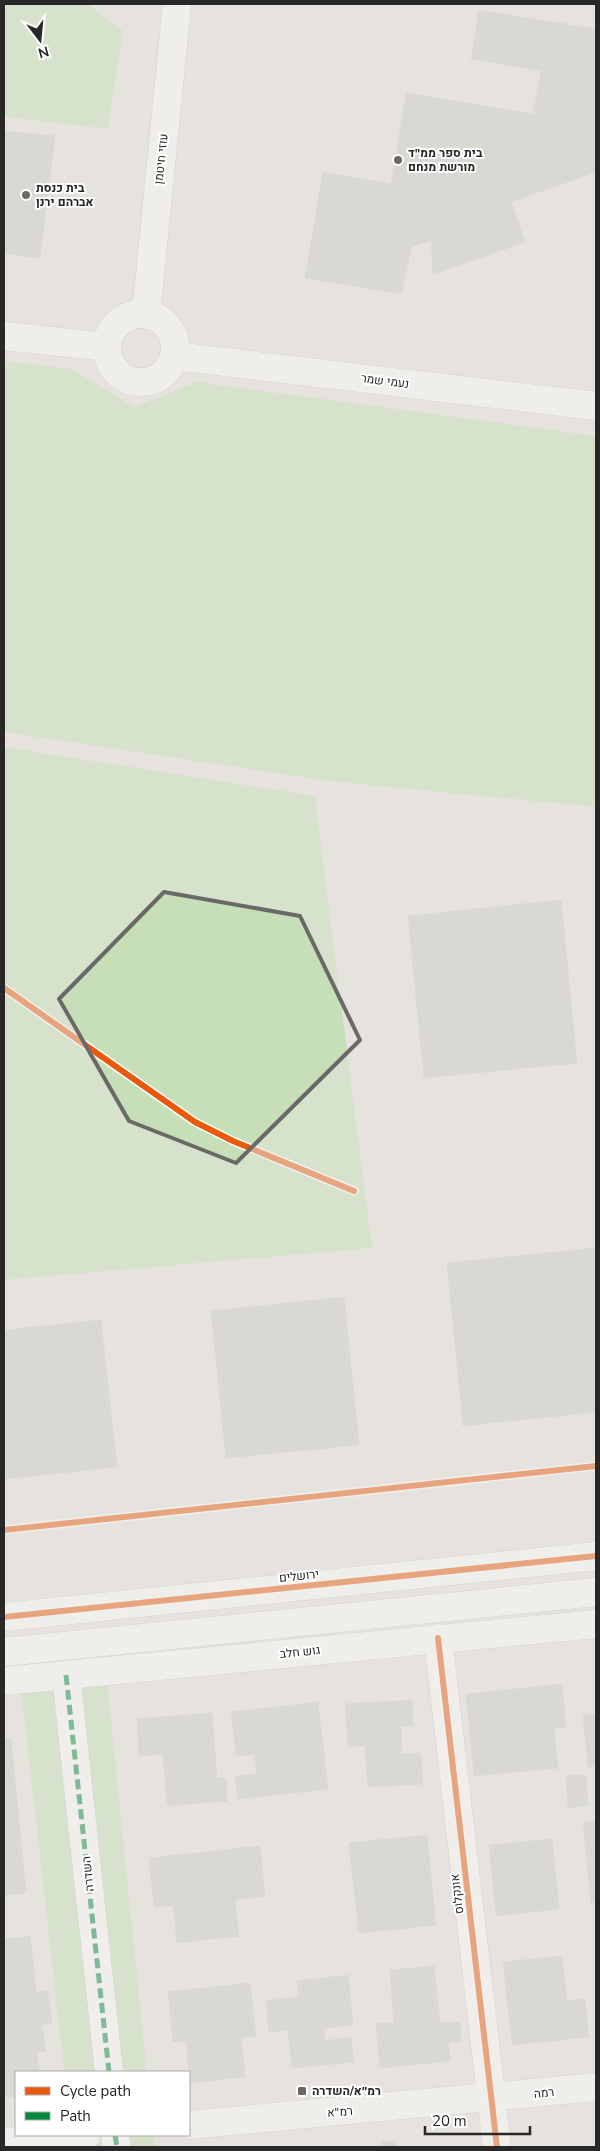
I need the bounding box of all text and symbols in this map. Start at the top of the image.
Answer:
north arrow [15,15,65,65]
text: N [36,41,51,63]
street label: עוזי חיטמן [150,133,172,185]
place label: בית ספר ממ"ד מורשת מנחם [408,145,483,175]
marker: בית ספר ממ"ד מורשת מנחם [392,154,404,166]
place label: בית כנסת אברהם ירנן [36,180,94,210]
marker: בית כנסת אברהם ירנן [20,189,32,201]
street label: נעמי שמר [360,370,410,392]
street label: ירושלים [278,1566,320,1586]
street label: גוש חלב [279,1642,321,1662]
street label: השדרה [78,1855,98,1893]
street label: אונקלוס [447,1873,467,1915]
legend [15,2071,190,2136]
text: Cycle path [60,2081,131,2101]
place label: רמ״א/השדרה [312,2083,381,2099]
street label: רמה [533,2084,555,2102]
marker: רמ״א/השדרה [296,2085,308,2097]
street label: רמ"א [326,2103,354,2121]
scale bar [425,2104,530,2136]
text: Path [60,2106,91,2126]
text: 20 m [432,2111,467,2131]

